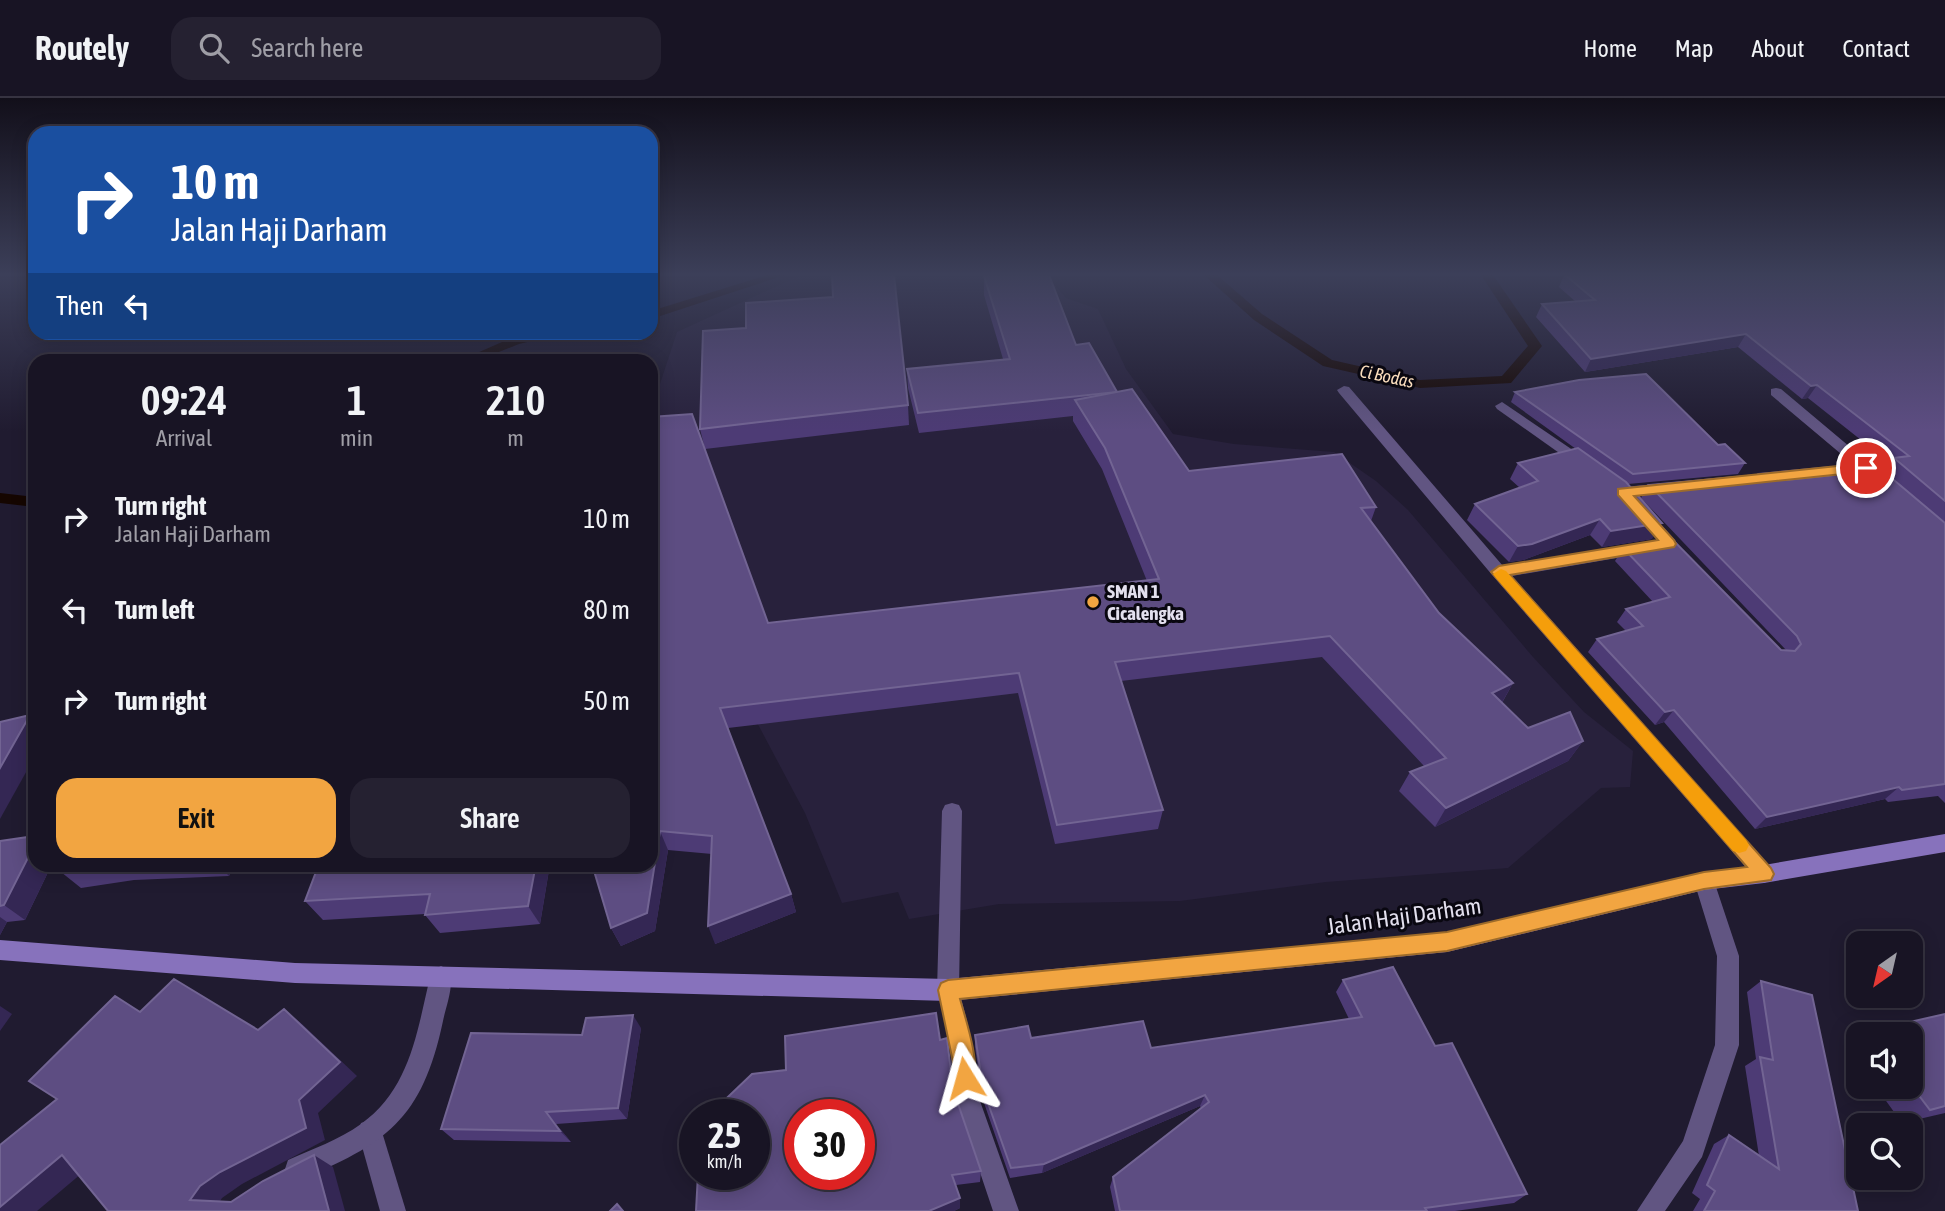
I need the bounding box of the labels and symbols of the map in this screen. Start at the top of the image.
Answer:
water label: Ci Bodas [1358,360,1416,392]
pin [1836,438,1896,498]
place label: SMAN 1 Cicalengka [1107,580,1184,624]
marker: SMAN 1 Cicalengka [1085,594,1101,610]
street label: Jalan Haji Darham [1325,892,1483,940]
north arrow [1846,931,1923,1008]
position arrow [928,1041,1002,1115]
speed limit sign: 30 [784,1099,875,1190]

